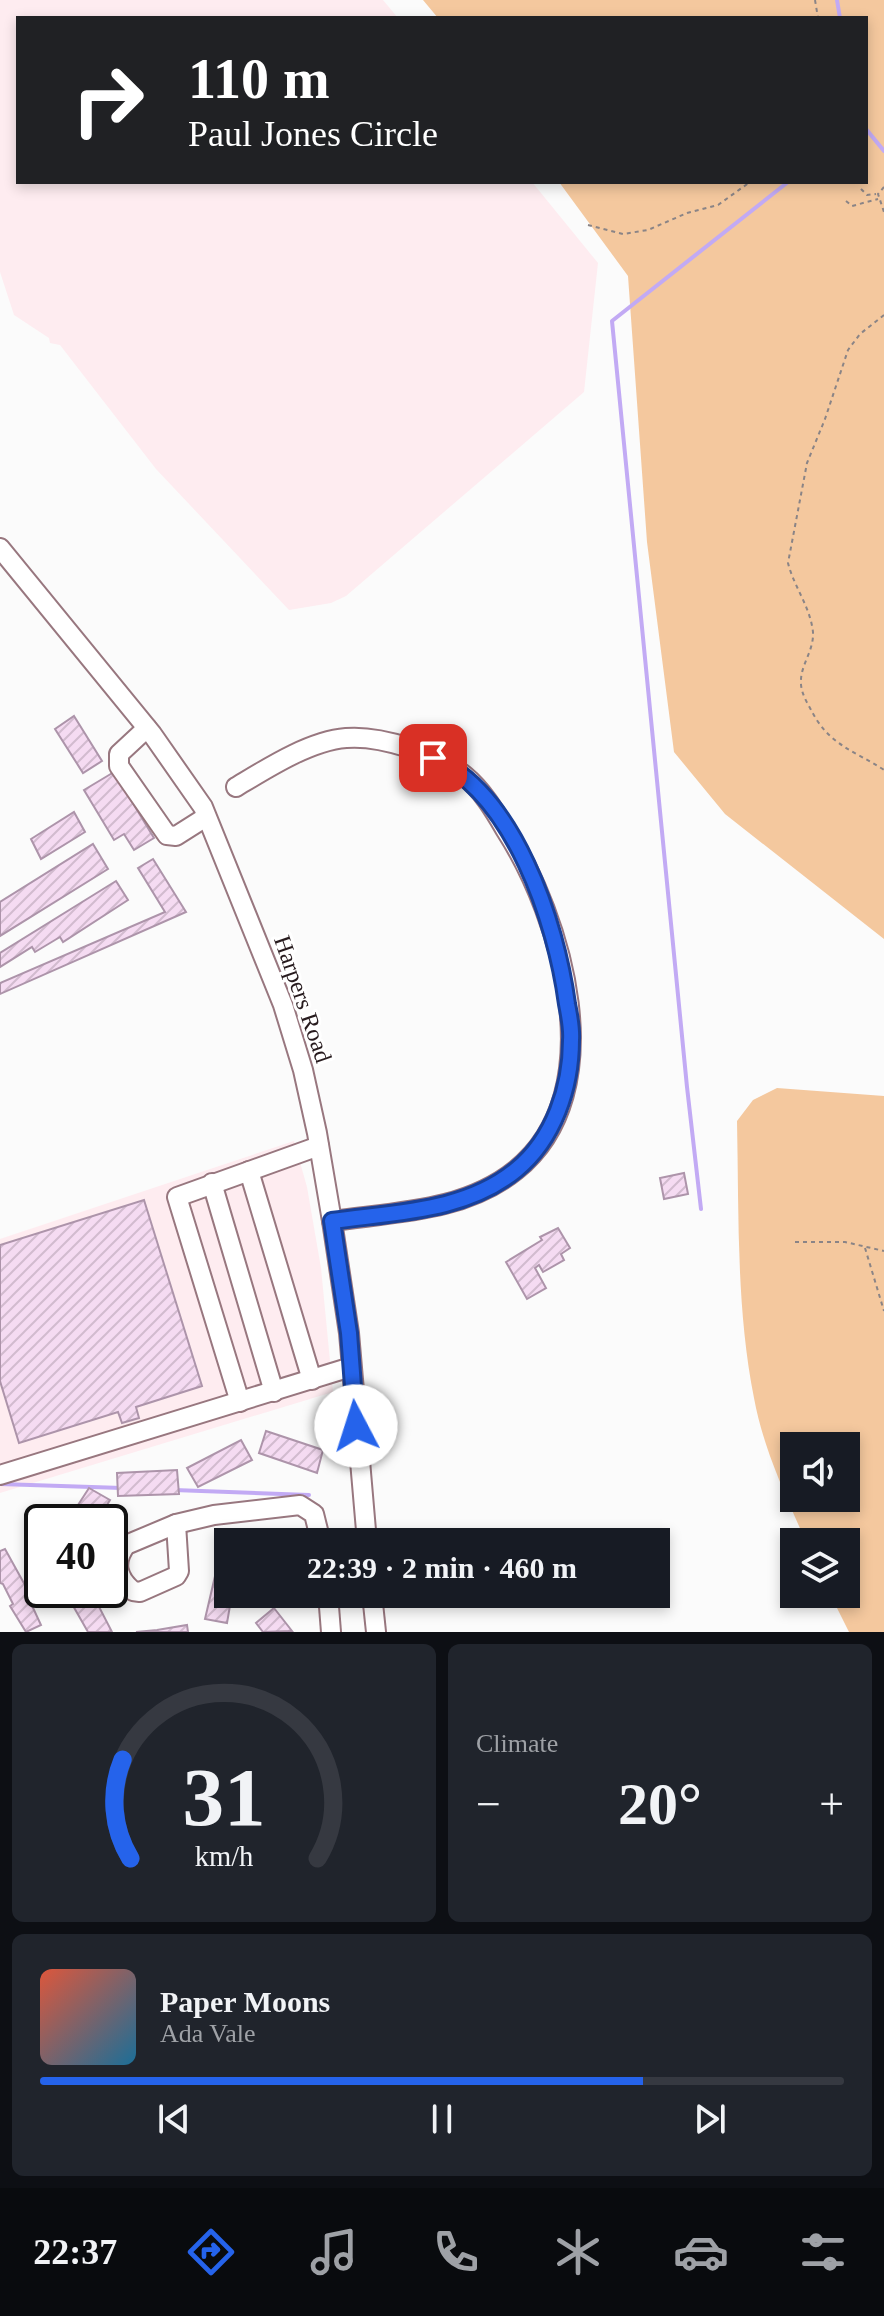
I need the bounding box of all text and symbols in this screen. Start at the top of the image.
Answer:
icon: right [56,48,160,152]
text: 110 m [188,48,330,110]
text: Paul Jones Circle [188,114,438,154]
pin [399,724,467,792]
icon: arrive [411,736,455,780]
street label: Harpers Road [269,932,337,1066]
position arrow [314,1384,398,1468]
map controls [780,1432,860,1608]
button: sound [780,1432,860,1512]
speed limit sign: 40 [24,1504,128,1608]
button: layers [780,1528,860,1608]
text: 22:39 · 2 min · 460 m [307,1551,577,1584]
text: Climate [476,1729,558,1758]
text: 31 [182,1751,266,1843]
text: 20° [618,1771,702,1837]
text: − [476,1780,501,1829]
text: + [819,1780,844,1829]
text: km/h [195,1841,253,1872]
text: Paper Moons [160,1985,330,2018]
text: Ada Vale [160,2019,256,2048]
icon: previous [152,2097,196,2141]
icon: pause [420,2097,464,2141]
icon: next [688,2097,732,2141]
icon: directions [183,2224,239,2280]
icon: music [306,2224,362,2280]
icon: phone [428,2224,484,2280]
icon: climate [550,2224,606,2280]
icon: car [673,2224,729,2280]
icon: filters [795,2224,851,2280]
text: 22:37 [33,2232,117,2272]

